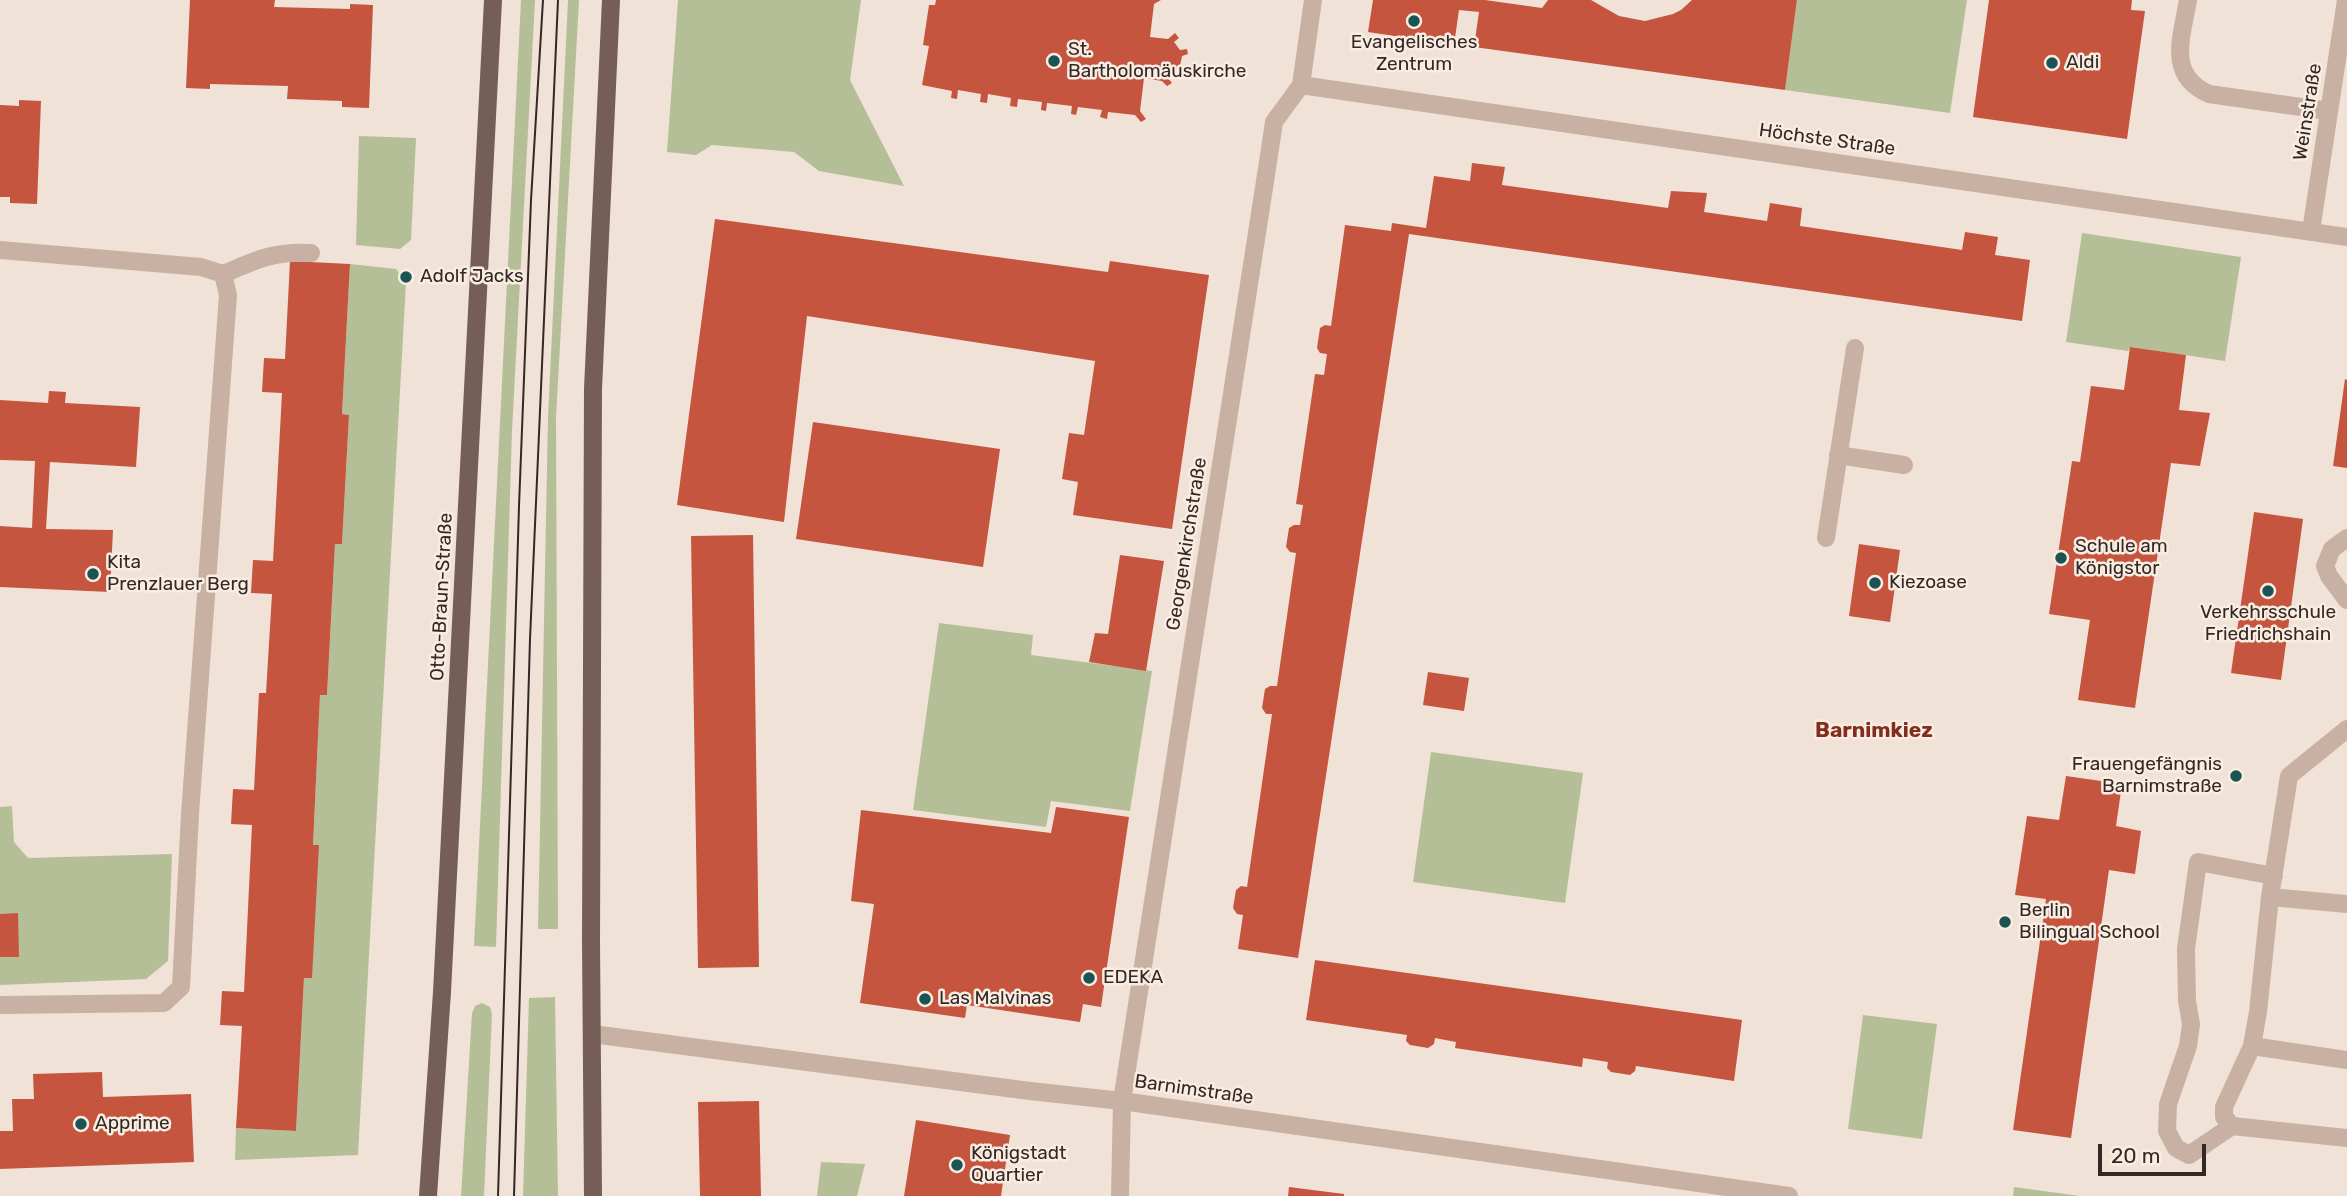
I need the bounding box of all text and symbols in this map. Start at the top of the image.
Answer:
marker: Evangelisches Zentrum [1406,13,1422,29]
place label: Evangelisches Zentrum [1351,32,1477,76]
place label: St. Bartholomäuskirche [1068,39,1246,83]
place label: Aldi [2066,52,2099,74]
marker: St. Bartholomäuskirche [1046,53,1062,69]
marker: Aldi [2044,55,2060,71]
street label: Weinstraße [2289,62,2327,162]
street label: Höchste Straße [1757,119,1897,161]
place label: Adolf Jacks [420,266,524,288]
marker: Adolf Jacks [398,269,414,285]
street label: Georgenkirchstraße [1162,456,1212,632]
street label: Otto-Braun-Straße [426,512,458,682]
place label: Schule am Königstor [2075,536,2168,580]
marker: Schule am Königstor [2053,550,2069,566]
place label: Kita Prenzlauer Berg [107,552,249,596]
marker: Kita Prenzlauer Berg [85,566,101,582]
place label: Kiezoase [1889,572,1967,594]
marker: Kiezoase [1867,575,1883,591]
marker: Verkehrsschule Friedrichshain [2260,583,2276,599]
place label: Verkehrsschule Friedrichshain [2200,602,2336,646]
district label: Barnimkiez [1815,718,1933,744]
place label: Frauengefängnis Barnimstraße [2072,754,2222,798]
marker: Frauengefängnis Barnimstraße [2228,768,2244,784]
place label: Berlin Bilingual School [2019,900,2160,944]
marker: Berlin Bilingual School [1997,914,2013,930]
place label: EDEKA [1103,967,1163,989]
marker: EDEKA [1081,970,1097,986]
place label: Las Malvinas [939,988,1052,1010]
marker: Las Malvinas [917,991,933,1007]
street label: Barnimstraße [1133,1070,1255,1110]
place label: Apprime [95,1113,170,1135]
marker: Apprime [73,1116,89,1132]
scale bar [2102,1130,2210,1174]
place label: Königstadt Quartier [971,1143,1067,1187]
text: 20 m [2111,1143,2160,1168]
marker: Königstadt Quartier [949,1157,965,1173]

